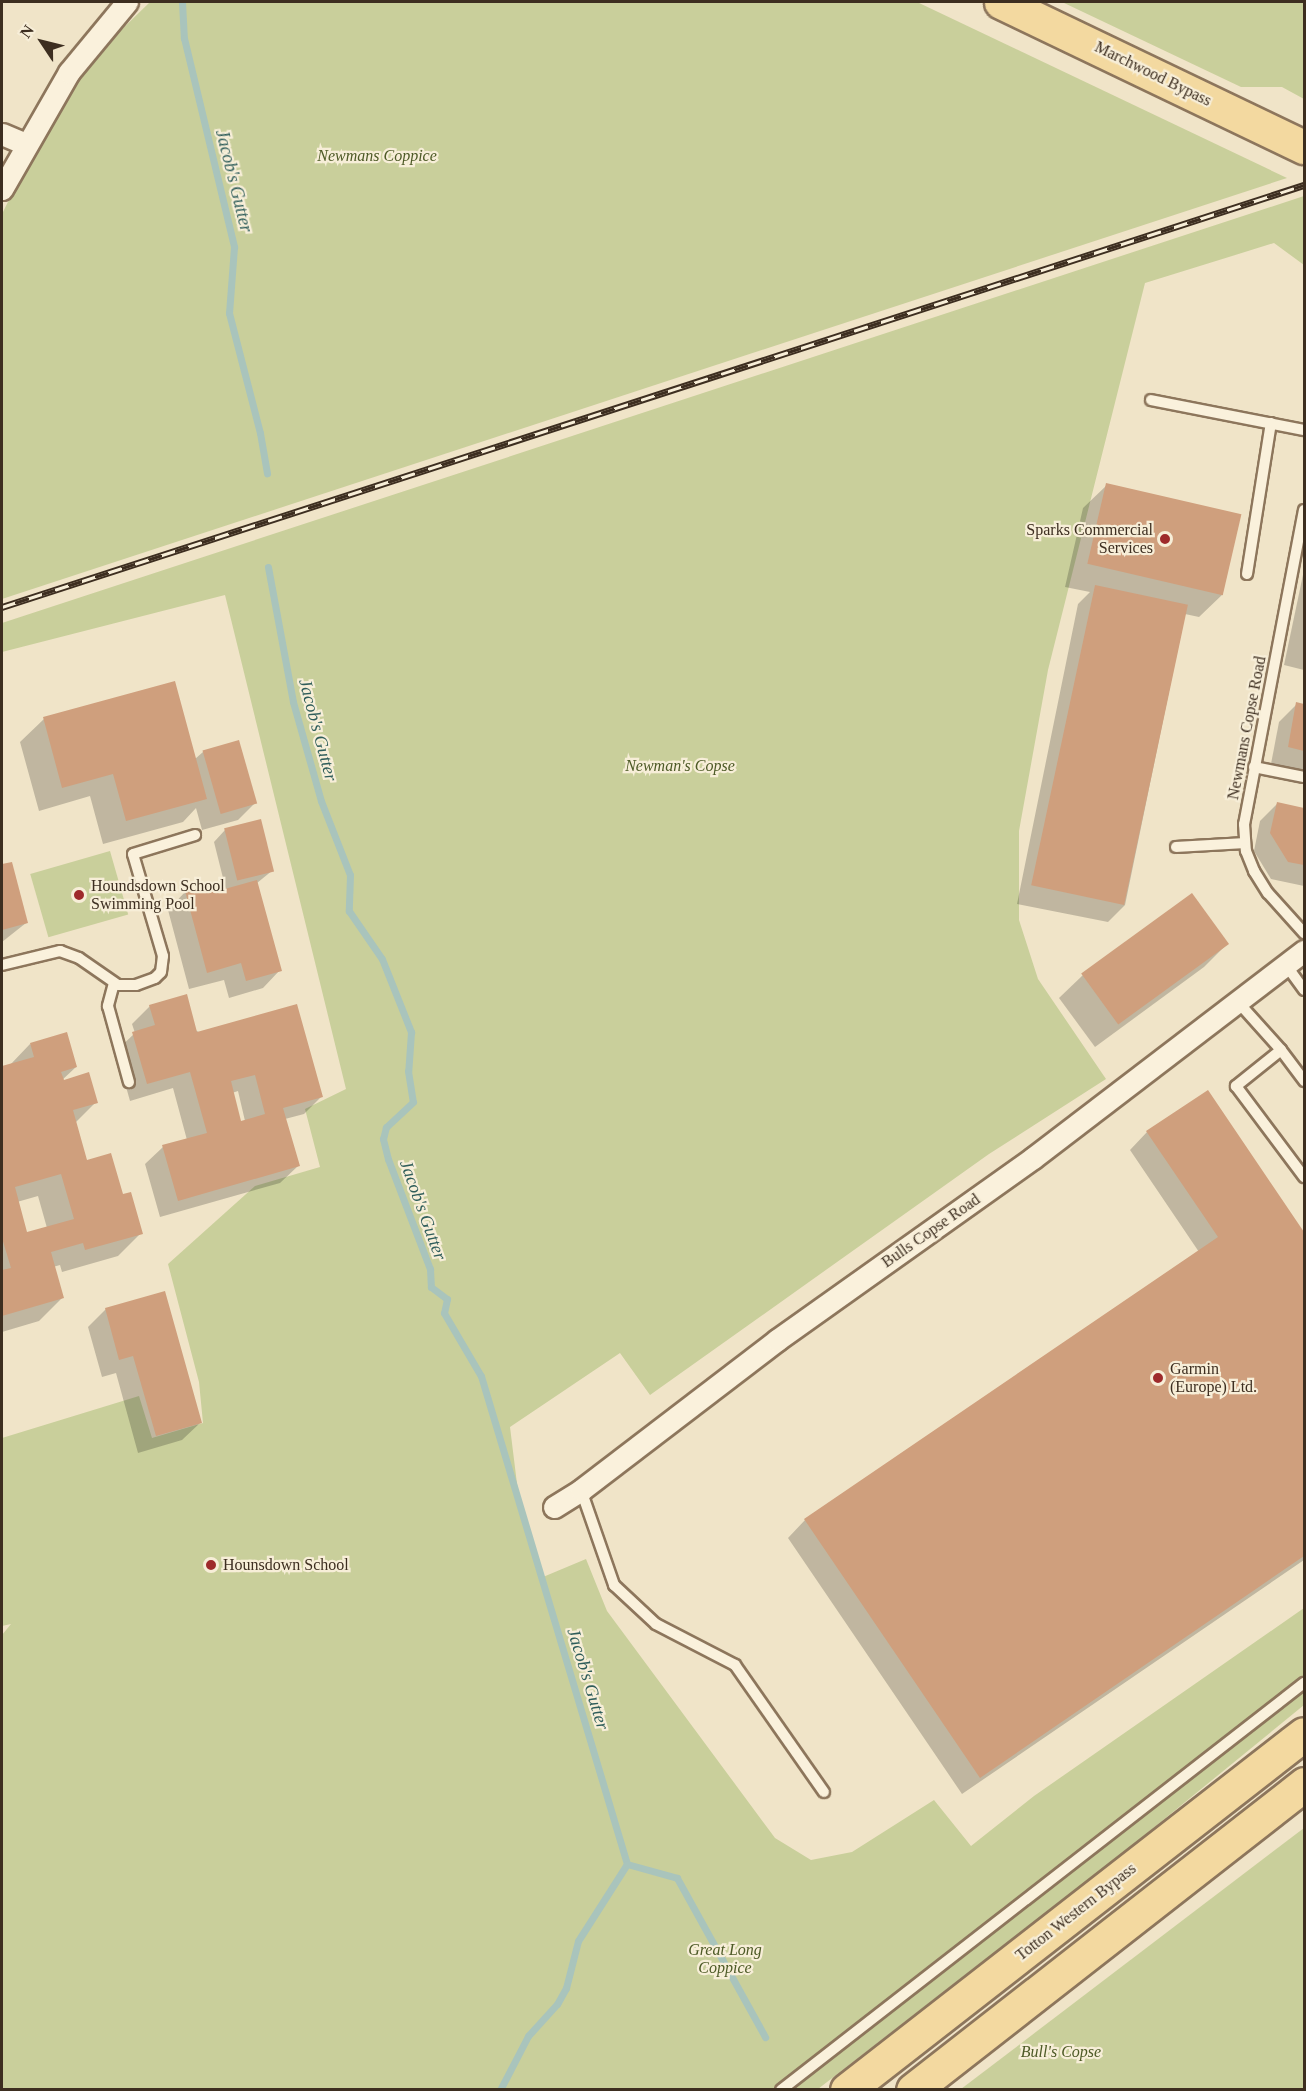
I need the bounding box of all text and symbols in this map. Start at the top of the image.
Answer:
north arrow [12,12,72,72]
text: N [17,22,37,41]
street label: Marchwood Bypass [1091,37,1215,111]
water label: Jacob's Gutter [211,127,257,235]
park label: Newmans Coppice [317,146,437,166]
place label: Sparks Commercial Services [1026,520,1153,558]
marker: Sparks Commercial Services [1158,532,1172,546]
street label: Newmans Copse Road [1224,655,1270,801]
water label: Jacob's Gutter [294,676,342,784]
park label: Newman's Copse [625,756,735,776]
place label: Houndsdown School Swimming Pool [91,876,225,914]
marker: Houndsdown School Swimming Pool [72,888,86,902]
water label: Jacob's Gutter [395,1157,451,1263]
street label: Bulls Copse Road [878,1190,984,1272]
place label: Garmin (Europe) Ltd. [1170,1359,1257,1397]
marker: Garmin (Europe) Ltd. [1151,1371,1165,1385]
place label: Hounsdown School [223,1555,349,1575]
marker: Hounsdown School [204,1558,218,1572]
water label: Jacob's Gutter [562,1625,614,1733]
street label: Totton Western Bypass [1012,1859,1140,1965]
park label: Great Long Coppice [688,1940,762,1978]
park label: Bull's Copse [1021,2042,1101,2062]

